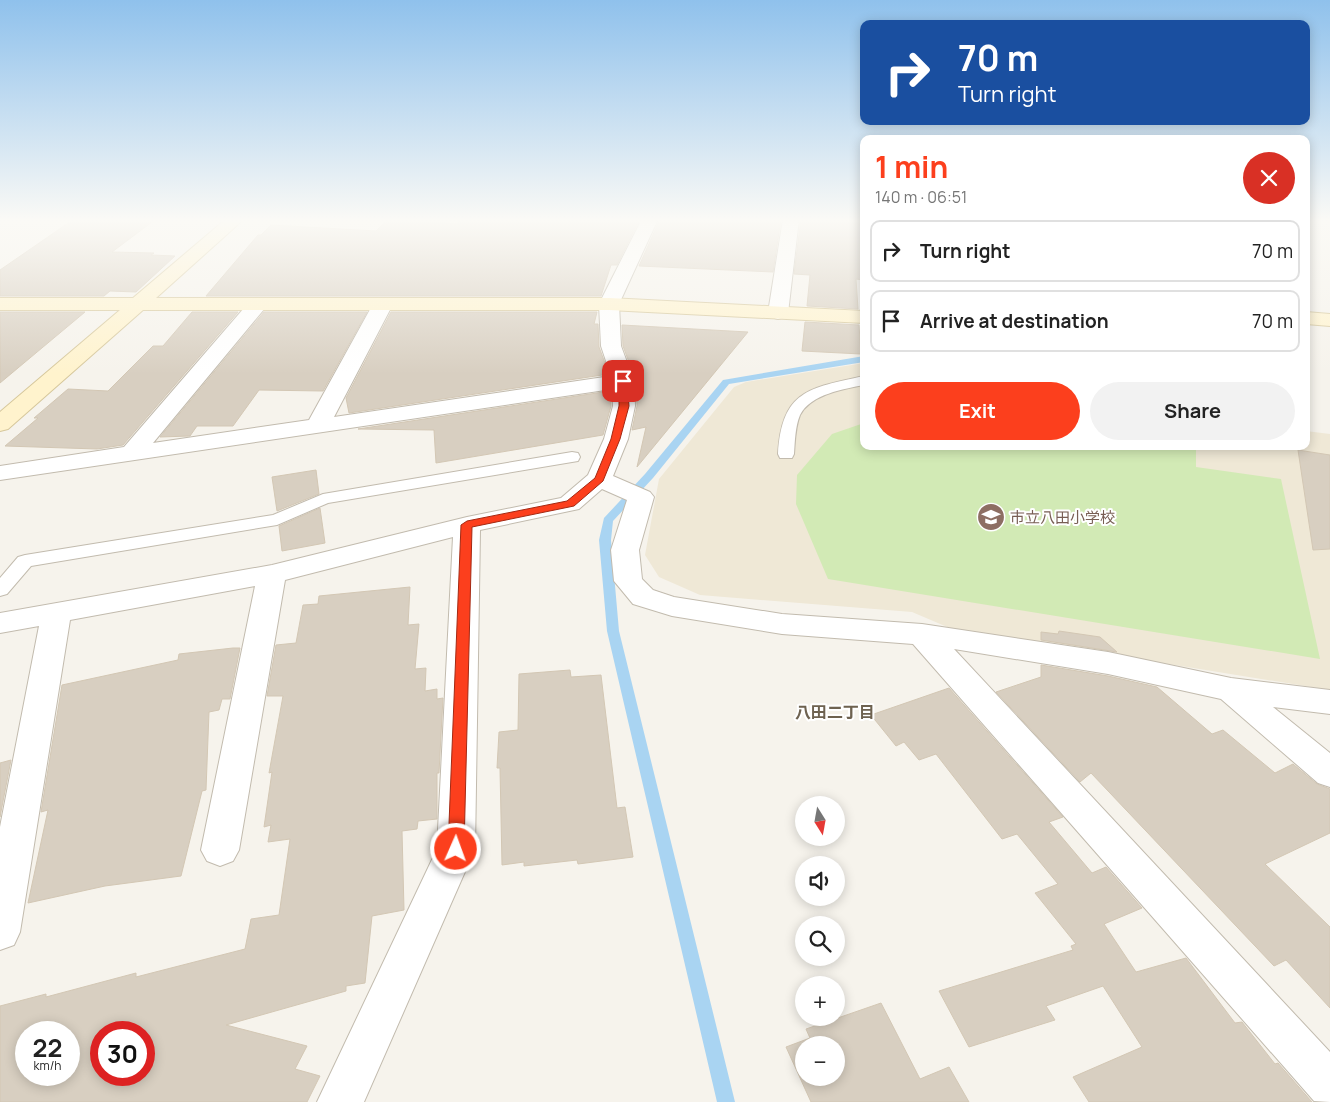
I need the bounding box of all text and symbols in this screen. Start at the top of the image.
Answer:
text: 70 m [958,34,1038,82]
icon: right [875,40,940,105]
text: Turn right [958,79,1056,109]
text: 1 min [875,146,948,187]
button: close [1243,152,1295,204]
text: 140 m · 06:51 [875,186,967,208]
icon: right [877,237,905,265]
text: Turn right [920,238,1010,264]
text: 70 m [1252,238,1293,264]
icon: arrive [877,307,905,335]
text: Arrive at destination [920,308,1109,334]
text: 70 m [1252,308,1293,334]
pin [602,360,644,402]
icon: arrive [609,367,637,395]
button: Exit [875,382,1080,440]
button: Share [1090,382,1295,440]
school or university icon: 市立八田小学校 [976,502,1006,532]
place label: 市立八田小学校 [1010,507,1115,528]
district label: 八田二丁目 [795,701,875,723]
north arrow [795,796,845,846]
map controls [795,796,845,1086]
position arrow [429,822,481,874]
button: sound [795,856,845,906]
button: search [795,916,845,966]
button: + [795,976,845,1026]
speed limit sign: 30 [90,1021,155,1086]
text: 22 [33,1030,62,1065]
button: − [795,1036,845,1086]
text: km/h [34,1057,61,1074]

